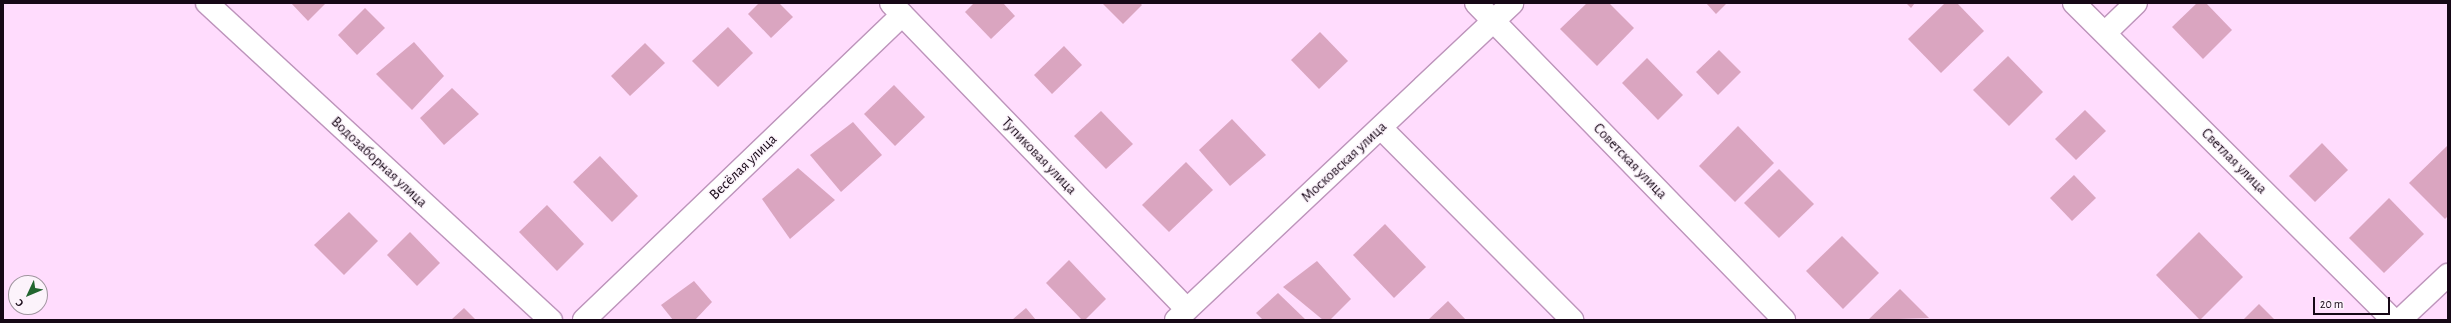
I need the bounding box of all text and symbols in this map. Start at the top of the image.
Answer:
street label: Водозаборная улица [327,113,431,211]
street label: Тупиковая улица [998,114,1080,198]
street label: Московская улица [1298,118,1390,206]
street label: Советская улица [1589,119,1671,203]
street label: Светлая улица [2197,124,2271,198]
street label: Весёлая улица [705,130,781,204]
north arrow [8,275,48,315]
scale bar [2315,289,2392,315]
text: С [14,297,26,309]
text: 20 m [2320,298,2343,310]

